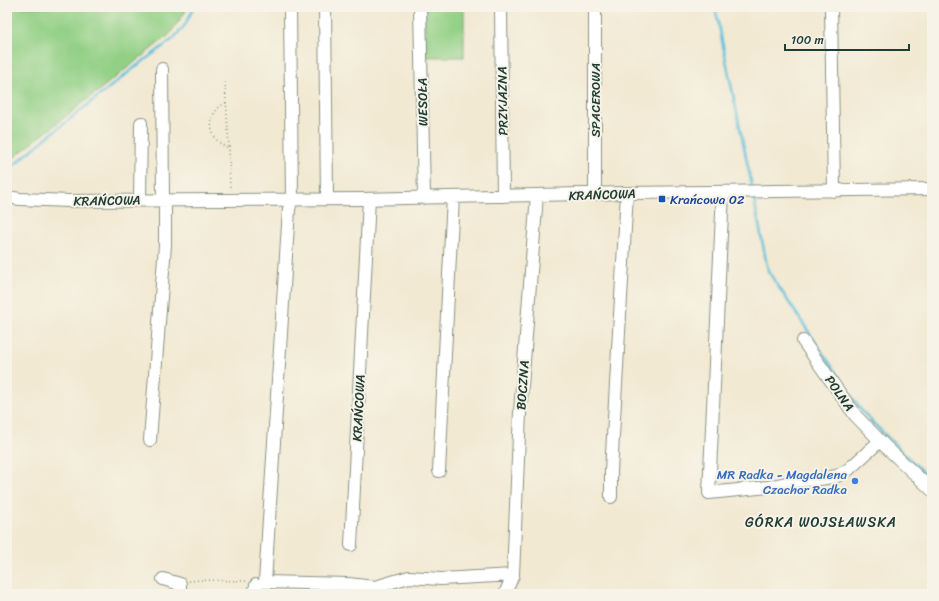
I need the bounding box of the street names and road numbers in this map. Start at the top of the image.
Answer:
street label: SPACEROWA [584,63,607,137]
street label: PRZYJAZNA [490,66,515,136]
street label: WESOŁA [411,78,434,126]
street label: KRAŃCOWA [568,182,636,207]
street label: KRAŃCOWA [73,188,141,213]
street label: BOCZNA [509,359,536,411]
street label: POLNA [819,370,860,416]
street label: KRAŃCOWA [345,374,372,442]

